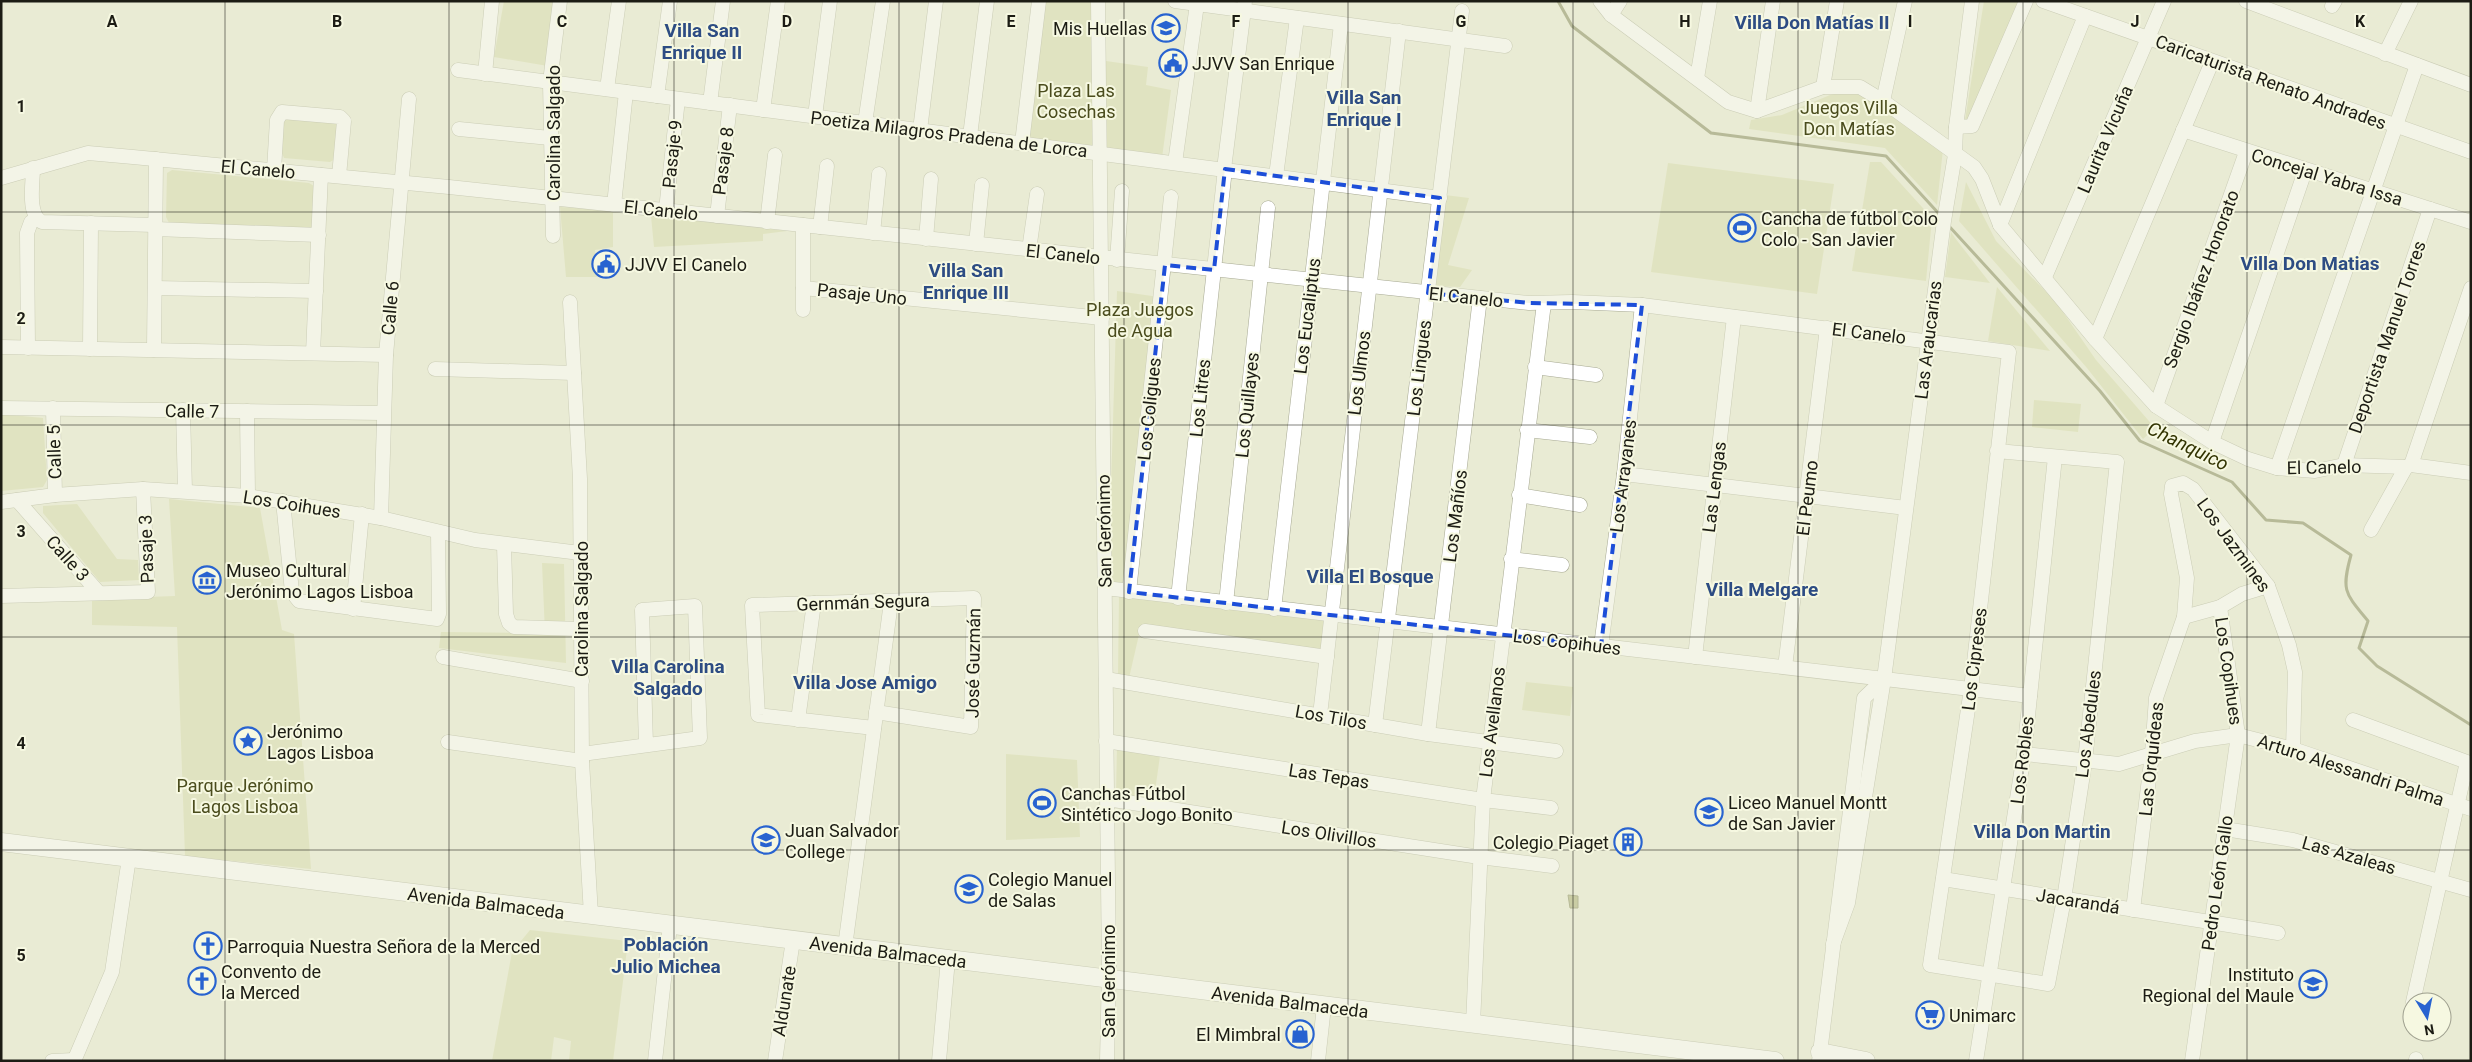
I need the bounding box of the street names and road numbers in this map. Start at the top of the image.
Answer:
street label: Caricaturista Renato Andrades [2153,30,2389,134]
street label: Carolina Salgado [543,65,564,201]
street label: Laurita Vicuña [2073,82,2137,196]
street label: Poetiza Milagros Pradena de Lorca [809,107,1089,161]
street label: Pasaje 9 [658,119,686,189]
street label: Pasaje 8 [708,126,738,196]
street label: Concejal Yabra Issa [2249,144,2405,210]
street label: El Canelo [220,155,296,183]
street label: Sergio Ibáñez Honorato [2159,187,2243,371]
street label: El Canelo [623,196,699,224]
street label: Deportista Manuel Torres [2344,238,2430,436]
street label: El Canelo [1025,240,1101,268]
street label: Los Eucaliptus [1289,257,1325,375]
street label: Pasaje Uno [816,279,908,309]
street label: Calle 6 [377,280,403,336]
street label: Las Araucarias [1910,280,1946,400]
street label: El Canelo [1428,283,1504,311]
street label: El Canelo [1831,318,1907,348]
street label: Los Lingues [1403,319,1435,417]
street label: Los Ulmos [1343,329,1375,417]
street label: Los Quillayes [1231,351,1263,459]
street label: Los Coligues [1133,357,1165,461]
street label: Los Litres [1185,358,1215,438]
street label: Calle 7 [165,400,219,422]
street label: Los Arrayanes [1606,418,1640,534]
street label: Calle 5 [43,424,65,480]
street label: Las Lengas [1698,440,1730,534]
street label: El Canelo [2286,456,2362,478]
street label: El Peumo [1792,459,1822,537]
street label: Los Mañíos [1439,468,1471,564]
street label: San Gerónimo [1093,474,1115,588]
street label: Los Coihues [242,486,342,522]
street label: Los Jazmines [2193,494,2275,596]
street label: Pasaje 3 [134,514,158,584]
street label: Calle 3 [42,531,94,585]
street label: Carolina Salgado [571,541,592,677]
street label: Gernmán Segura [796,589,930,615]
street label: Los Cipreses [1957,606,1991,712]
street label: José Guzmán [962,608,984,718]
street label: Los Copihues [2211,616,2247,726]
street label: Los Copihues [1512,625,1622,659]
street label: Los Avellanos [1475,666,1509,778]
street label: Los Abedules [2071,669,2105,779]
street label: Los Tilos [1294,700,1368,734]
street label: Las Orquídeas [2135,701,2167,817]
street label: Los Robles [2006,715,2038,805]
street label: Arturo Alessandri Palma [2255,730,2447,810]
street label: Las Tepas [1287,759,1371,793]
street label: Pedro León Gallo [2197,814,2237,952]
street label: Los Olivillos [1280,816,1378,852]
street label: Las Azaleas [2300,832,2398,878]
street label: Avenida Balmaceda [406,883,566,923]
street label: Jacarandá [2035,884,2121,918]
street label: San Gerónimo [1098,924,1119,1038]
street label: Avenida Balmaceda [808,932,968,972]
street label: Aldunate [768,964,800,1038]
street label: Avenida Balmaceda [1210,982,1370,1022]

